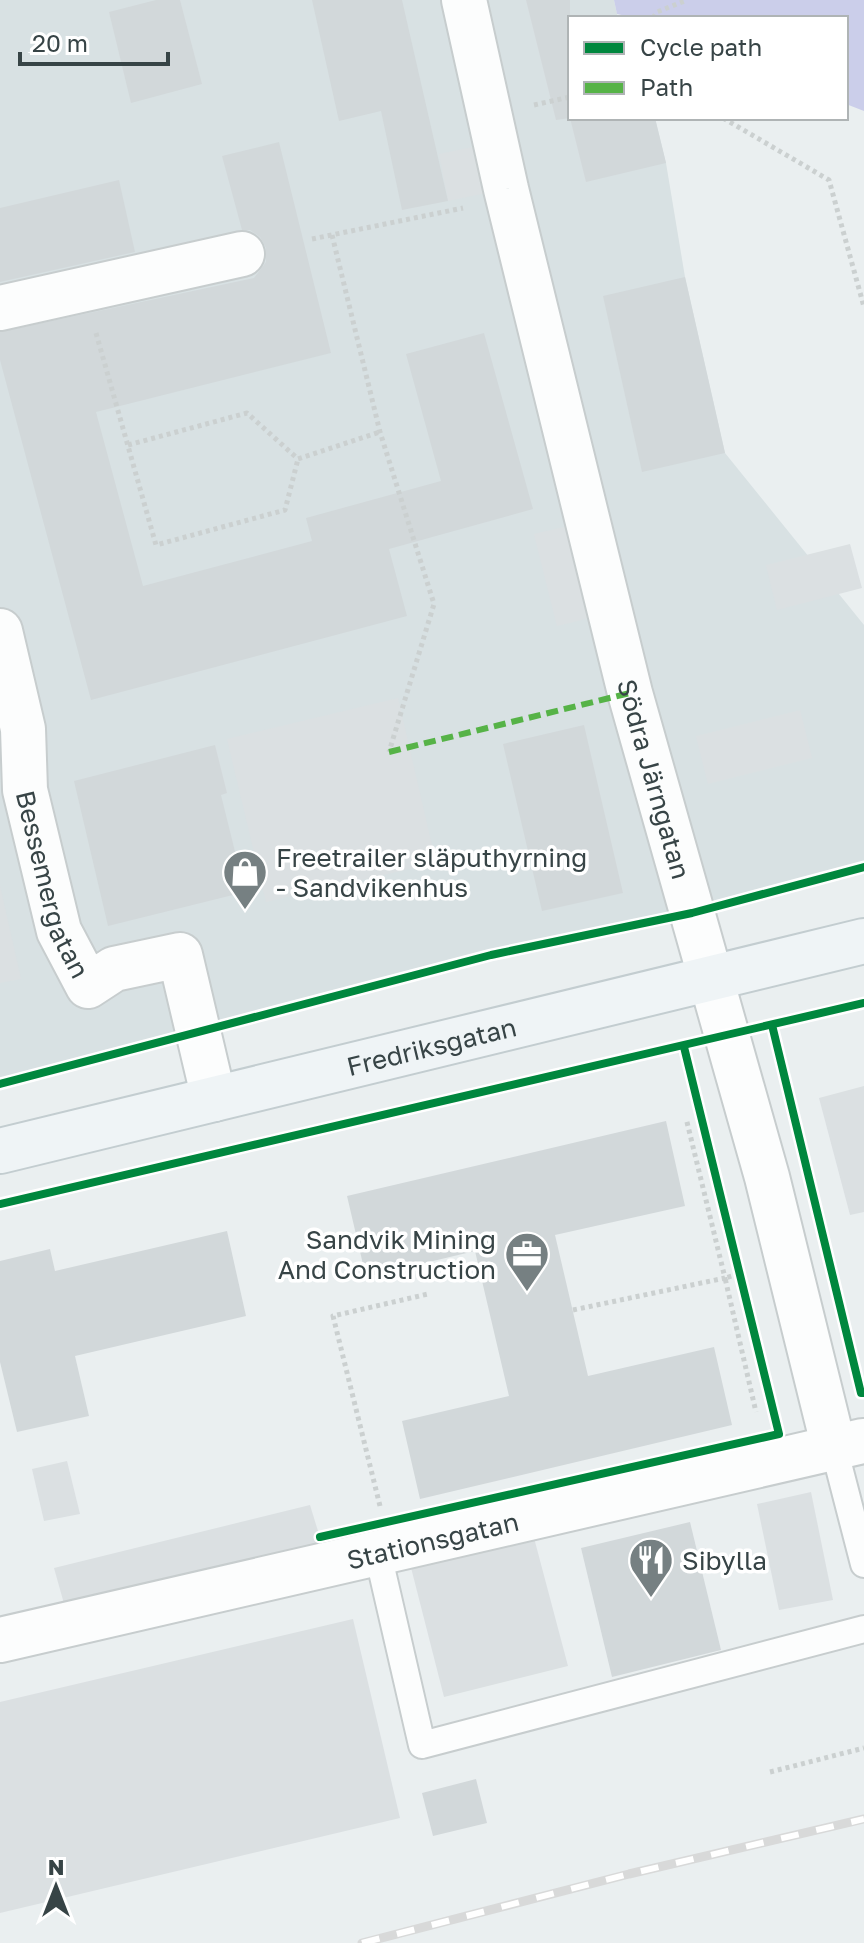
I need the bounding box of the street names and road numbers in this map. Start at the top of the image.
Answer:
street label: Södra Järngatan [612,676,697,882]
street label: Bessemergatan [10,787,96,983]
street label: Fredriksgatan [343,1011,519,1082]
street label: Stationsgatan [344,1505,522,1575]

